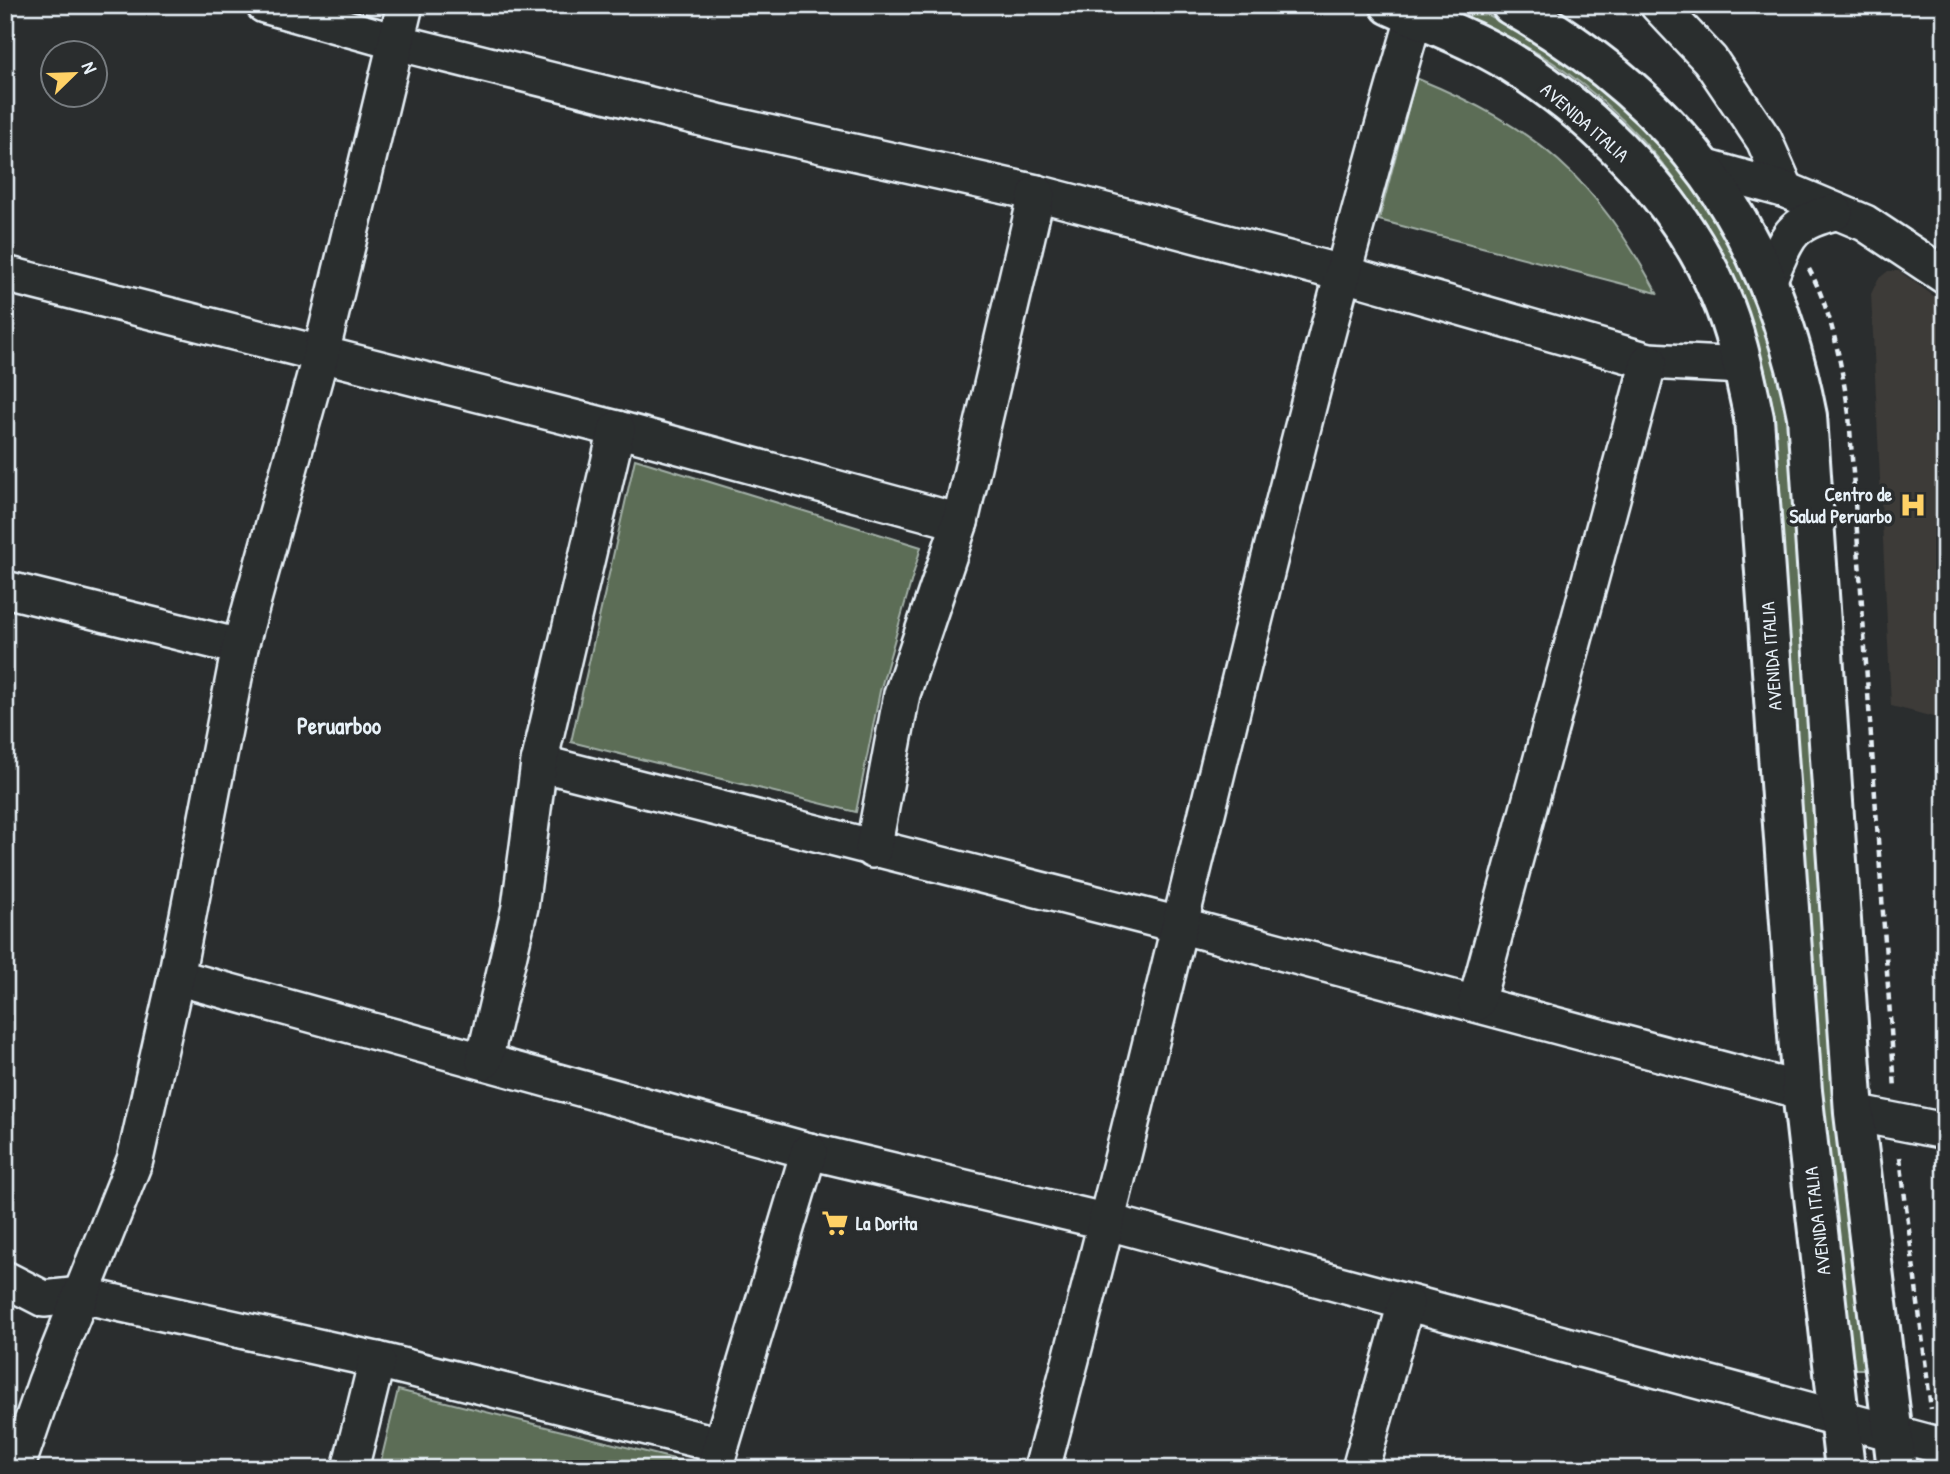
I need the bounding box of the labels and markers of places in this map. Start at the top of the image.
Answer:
place label: Centro de Salud Peruarbo [1790,481,1892,529]
hospital icon: Centro de Salud Peruarbo [1898,490,1928,520]
supermarket icon: La Dorita [820,1208,850,1238]
place label: La Dorita [856,1210,918,1236]

